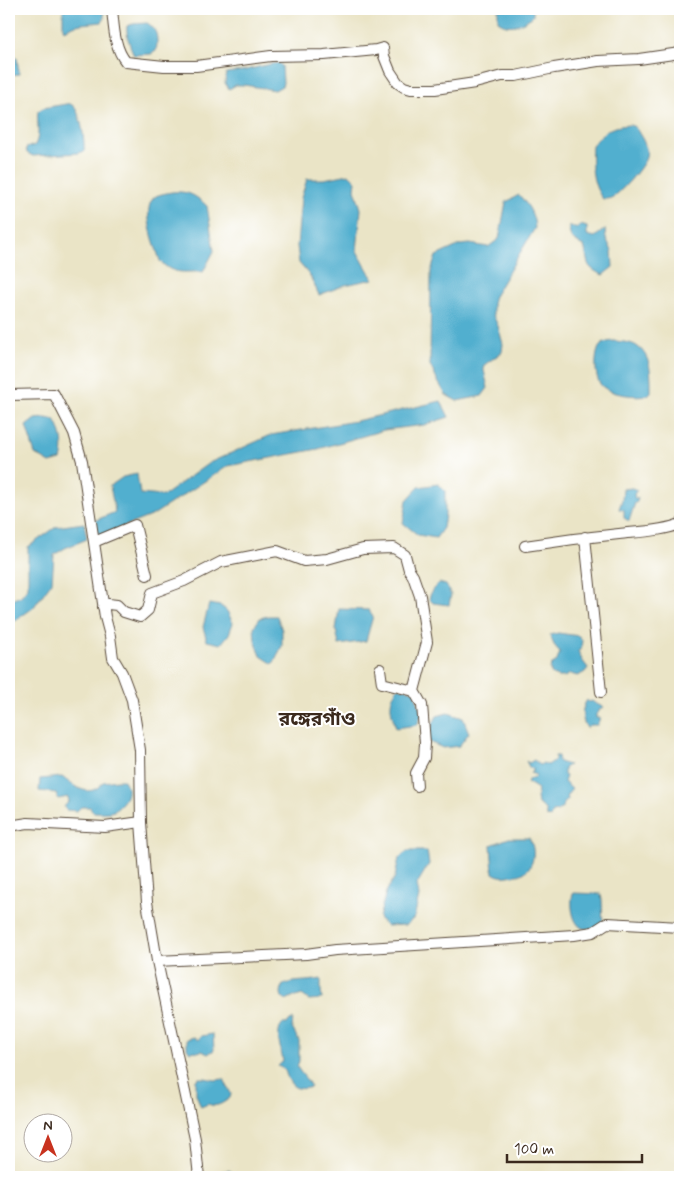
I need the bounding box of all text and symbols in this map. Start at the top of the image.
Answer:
district label: রঙ্গেরগাঁও [278,707,355,732]
north arrow [22,1114,72,1164]
text: N [43,1117,53,1135]
scale bar [507,1131,642,1163]
text: 100 m [514,1140,554,1160]

